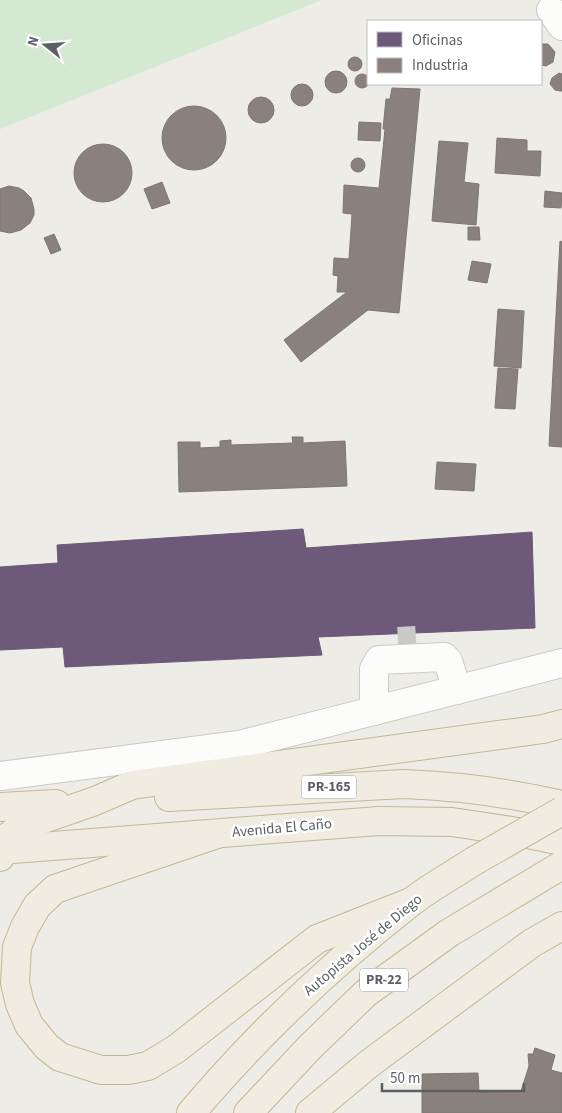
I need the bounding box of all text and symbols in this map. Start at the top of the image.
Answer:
north arrow [20,20,70,70]
legend [367,20,542,85]
text: Oficinas [412,30,463,51]
text: N [23,34,44,49]
text: Industria [412,55,468,76]
road number: PR-165 [302,776,356,799]
street label: Avenida El Caño [231,813,333,843]
street label: Autopista José de Diego [299,889,427,1001]
road number: PR-22 [360,968,408,992]
scale bar [382,1060,524,1092]
text: 50 m [390,1068,420,1089]

